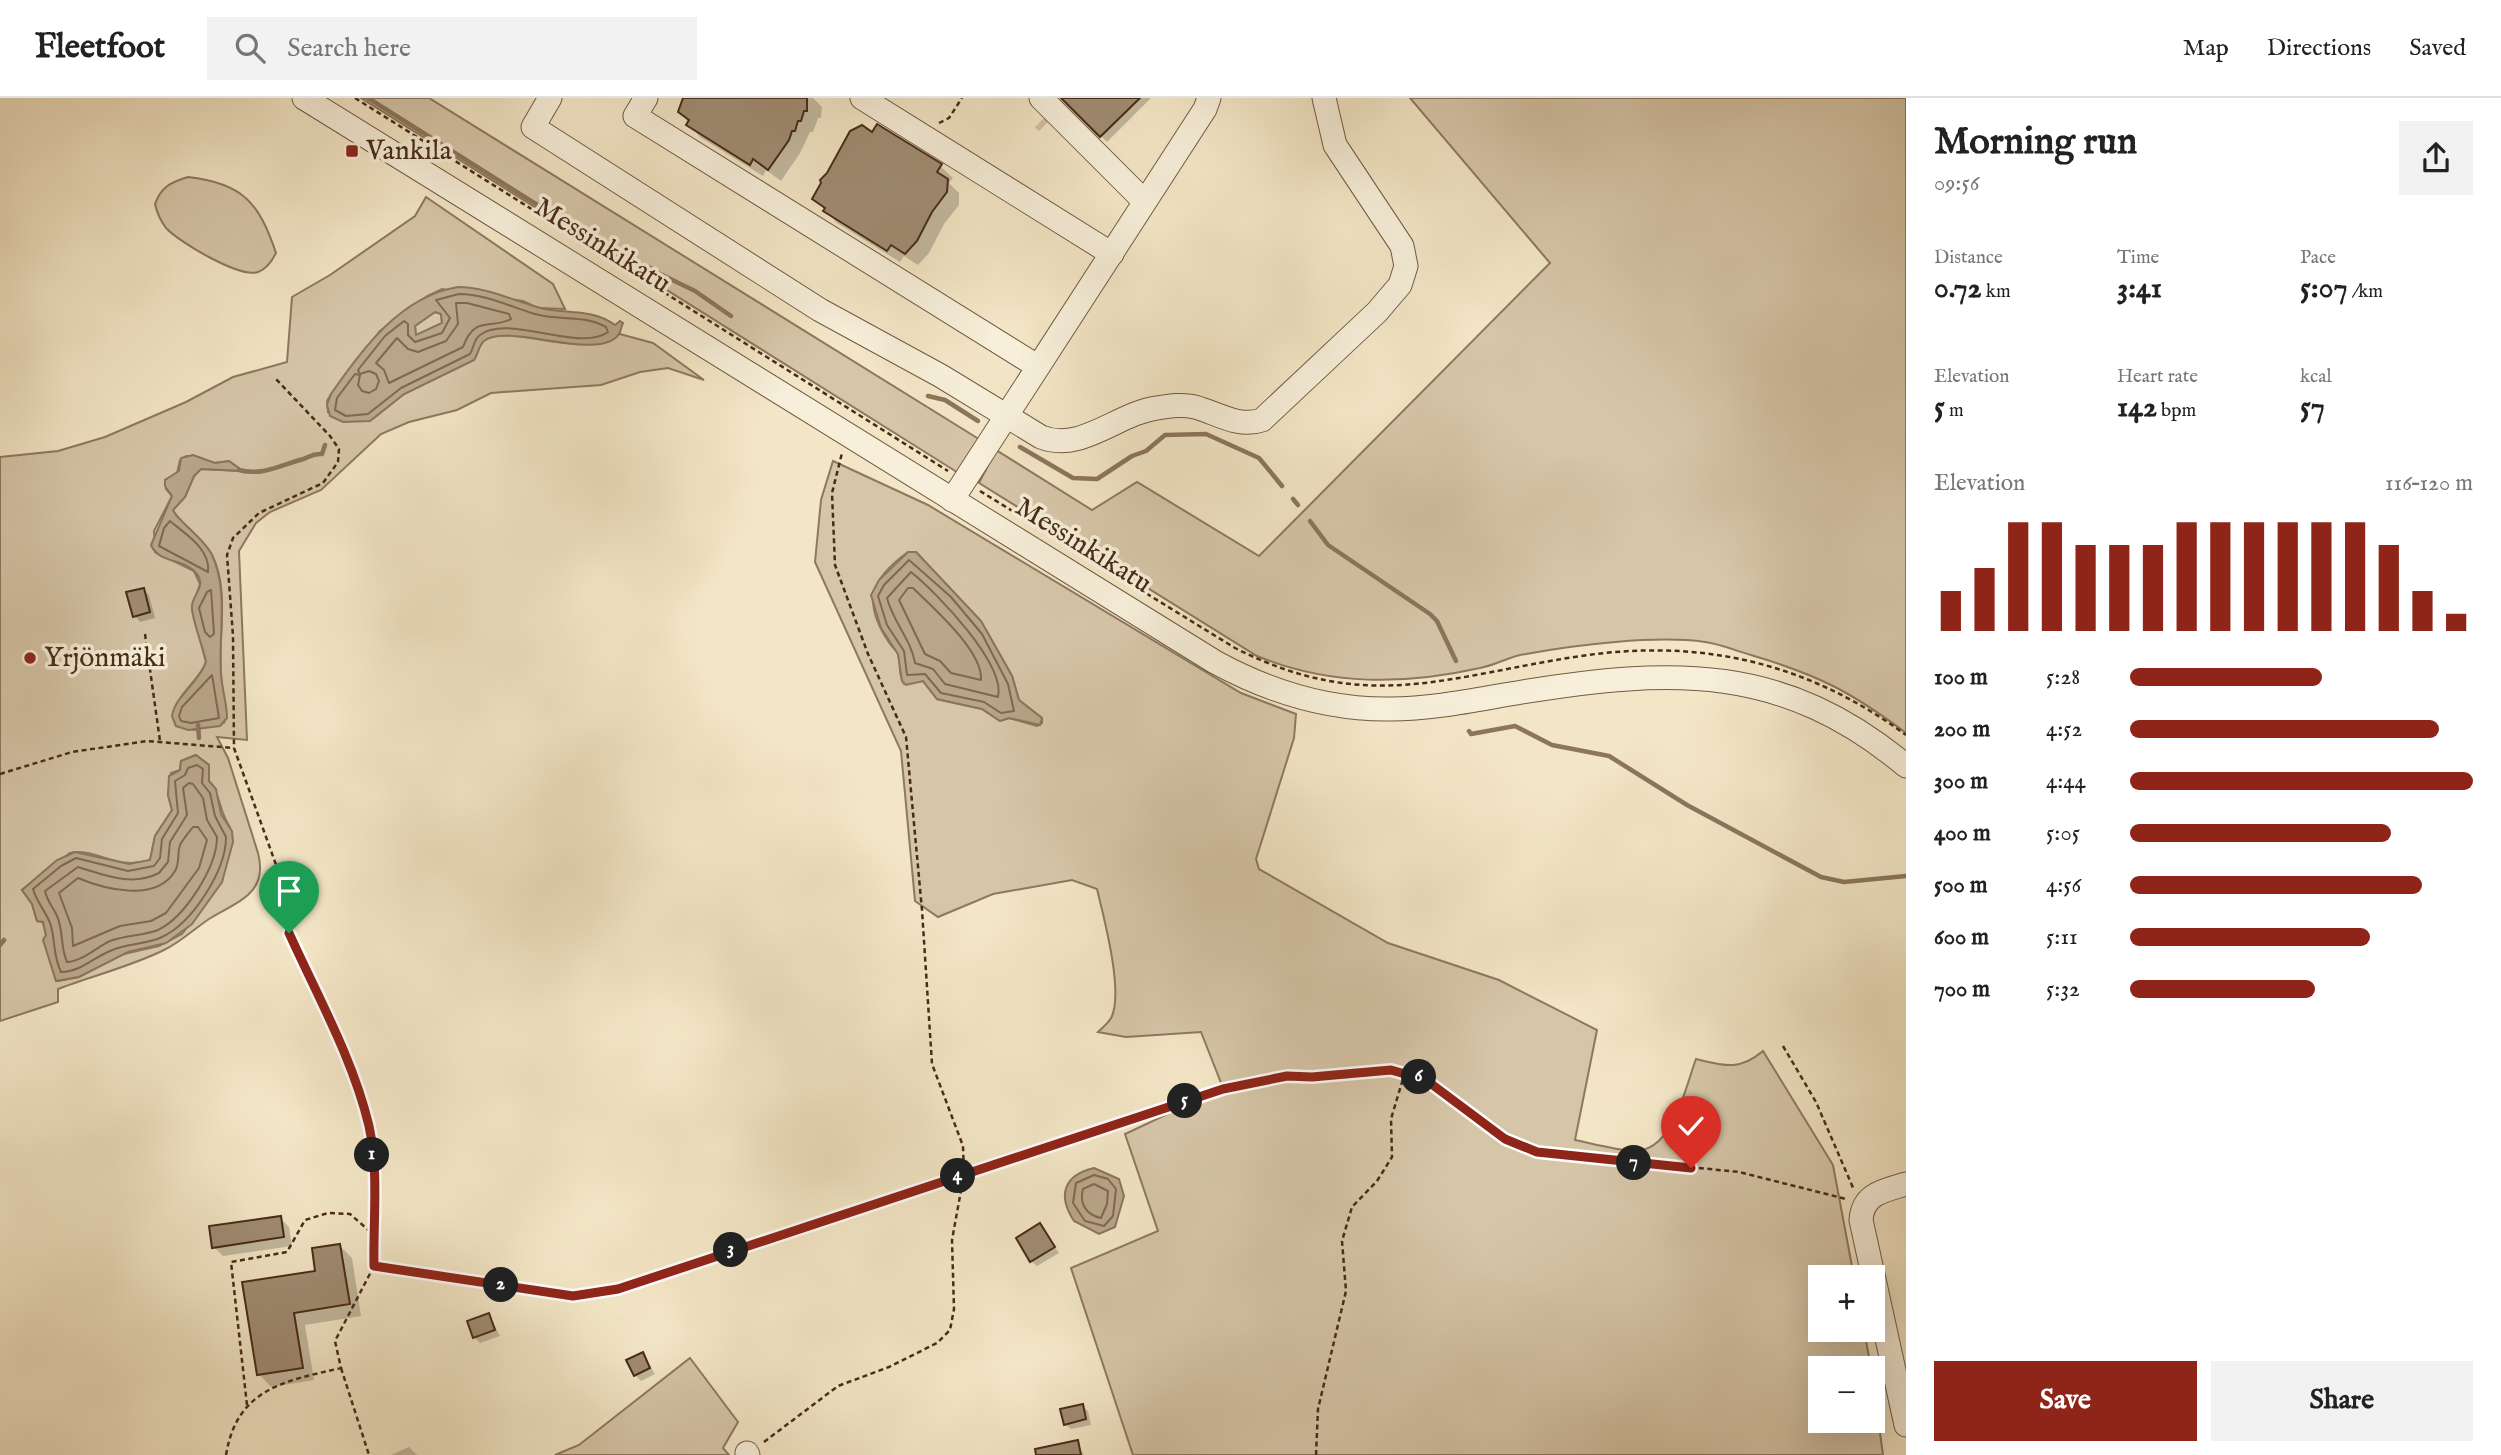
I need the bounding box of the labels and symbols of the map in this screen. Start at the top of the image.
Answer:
place label: Vankila [365,134,453,169]
marker: Vankila [344,143,360,159]
street label: Messinkikatu [527,190,677,302]
street label: Messinkikatu [1008,490,1158,602]
place label: Yrjönmäki [44,641,165,676]
marker: Yrjönmäki [22,650,38,666]
pin [259,861,319,933]
pin: 6 [1402,1060,1436,1094]
pin: 5 [1168,1084,1202,1118]
pin [1661,1096,1721,1168]
pin: 1 [354,1138,390,1172]
pin: 7 [1616,1146,1652,1180]
pin: 4 [940,1158,976,1194]
pin: 3 [714,1232,748,1268]
pin: 2 [484,1268,518,1302]

